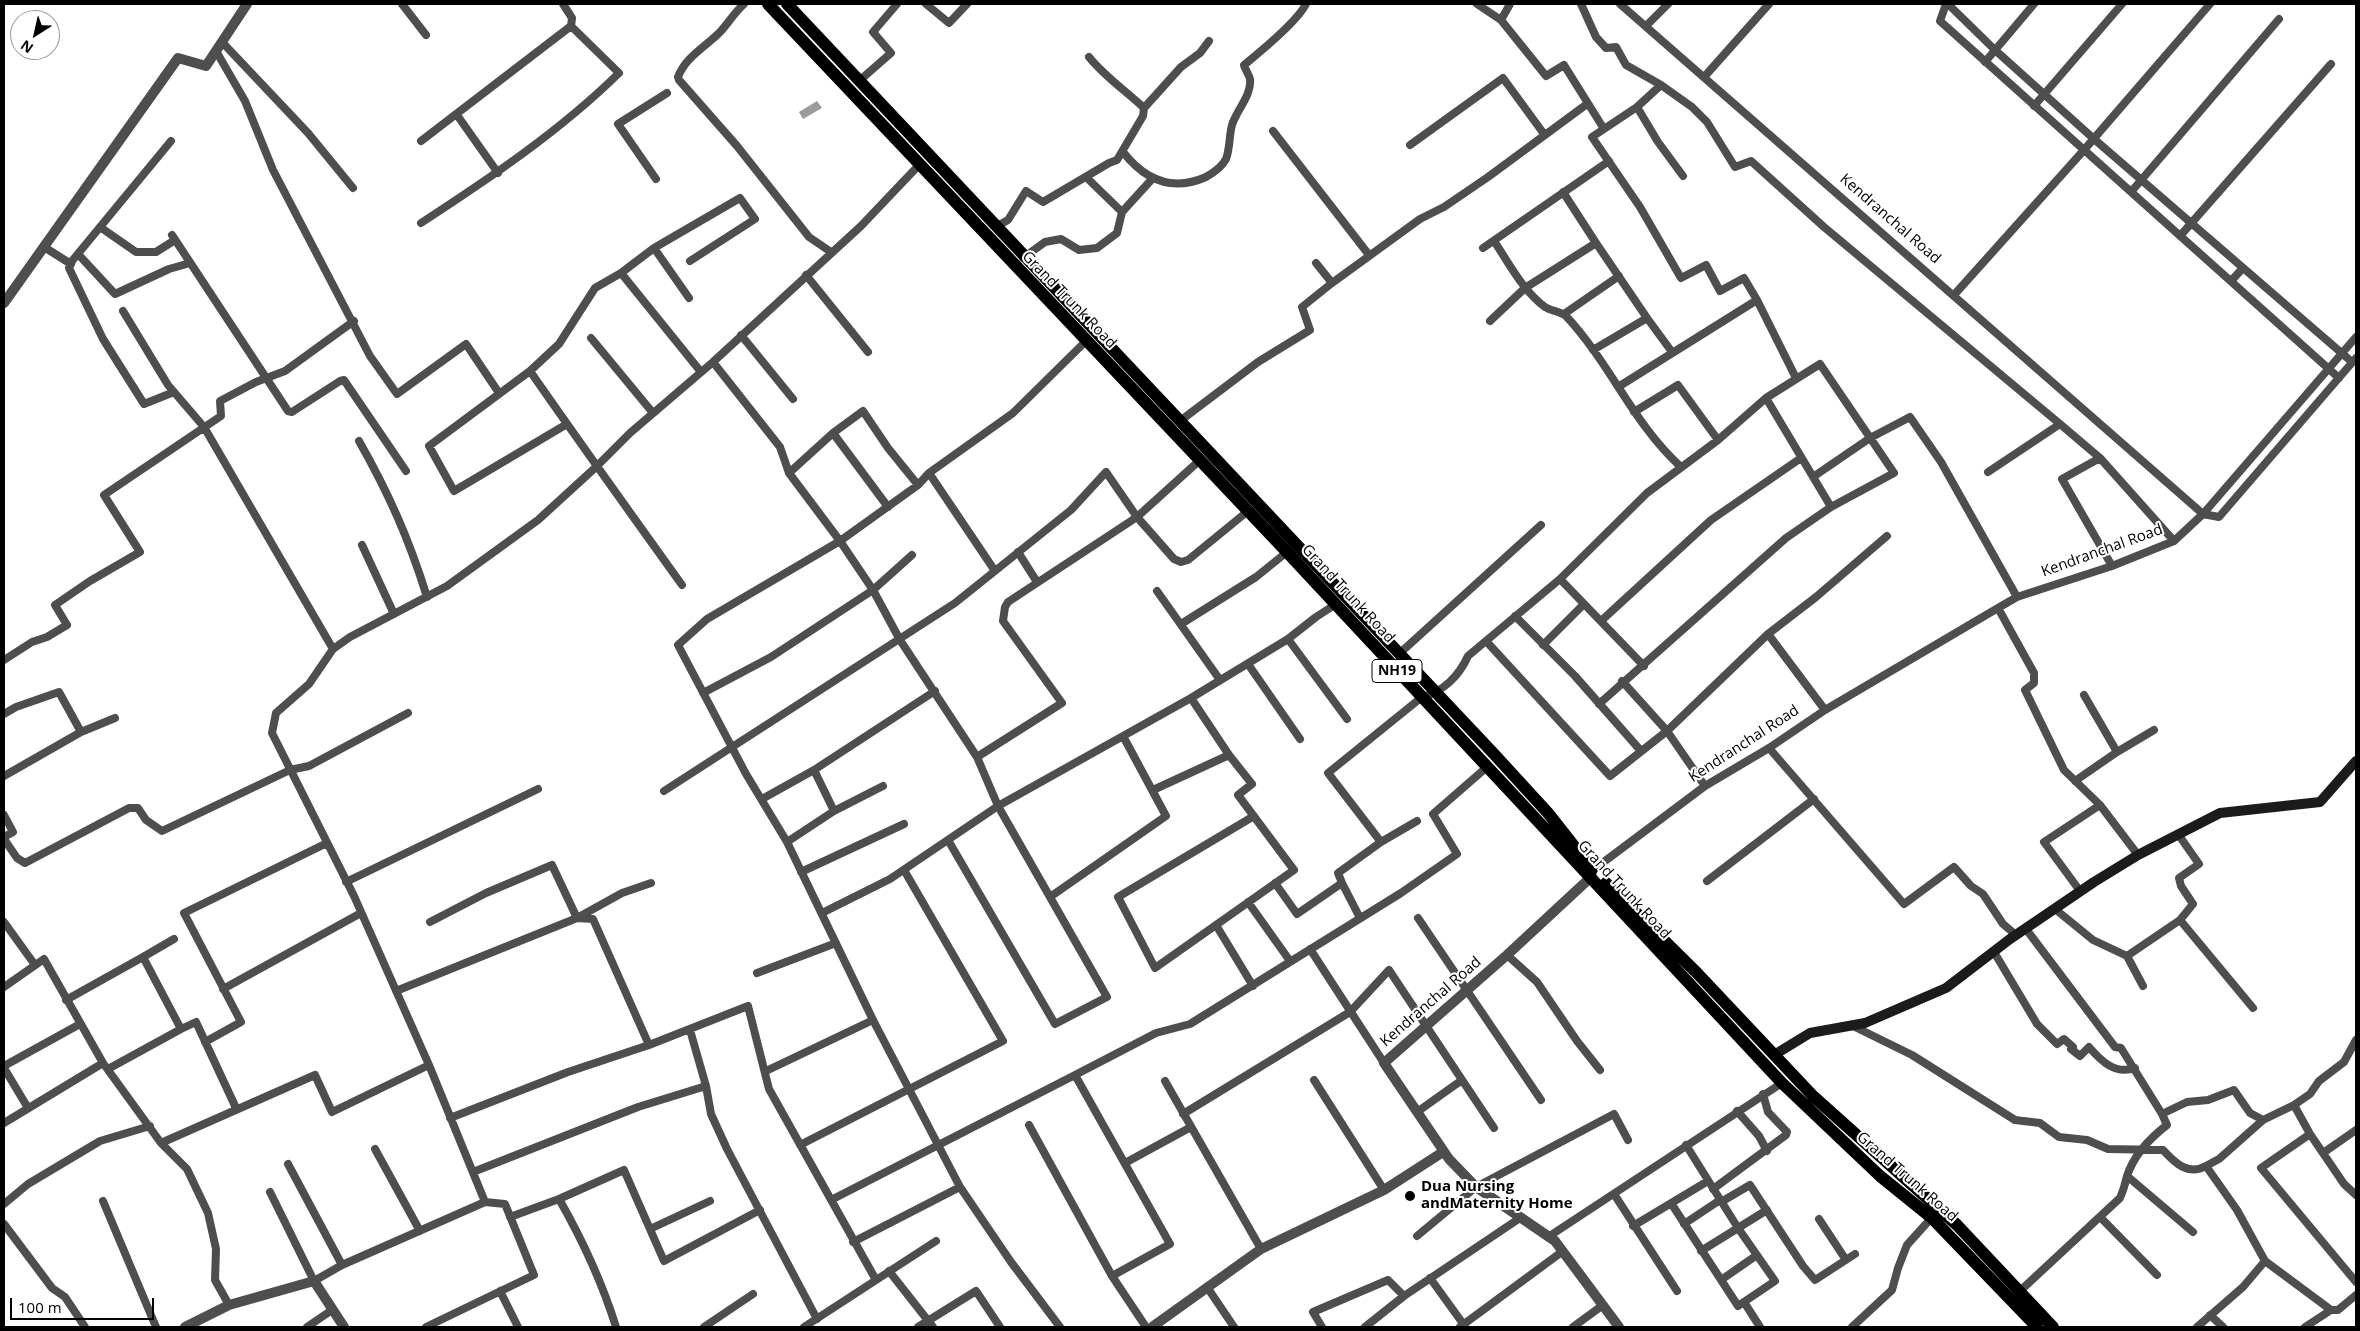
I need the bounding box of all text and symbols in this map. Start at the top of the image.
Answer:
north arrow [10,10,60,60]
text: N [17,36,37,58]
street label: Kendranchal Road [1836,170,1944,268]
street label: Grand Trunk Road [1018,248,1120,352]
street label: Kendranchal Road [2039,521,2165,581]
street label: Grand Trunk Road [1298,541,1398,647]
road number: NH19 [1372,659,1422,682]
street label: Kendranchal Road [1685,702,1803,786]
street label: Grand Trunk Road [1574,837,1674,943]
street label: Kendranchal Road [1377,953,1485,1051]
street label: Grand Trunk Road [1853,1128,1961,1226]
place label: Dua Nursing andMaternity Home [1421,1178,1573,1213]
marker: Dua Nursing andMaternity Home [1403,1189,1417,1203]
scale bar [12,1288,156,1320]
text: 100 m [18,1297,62,1317]

